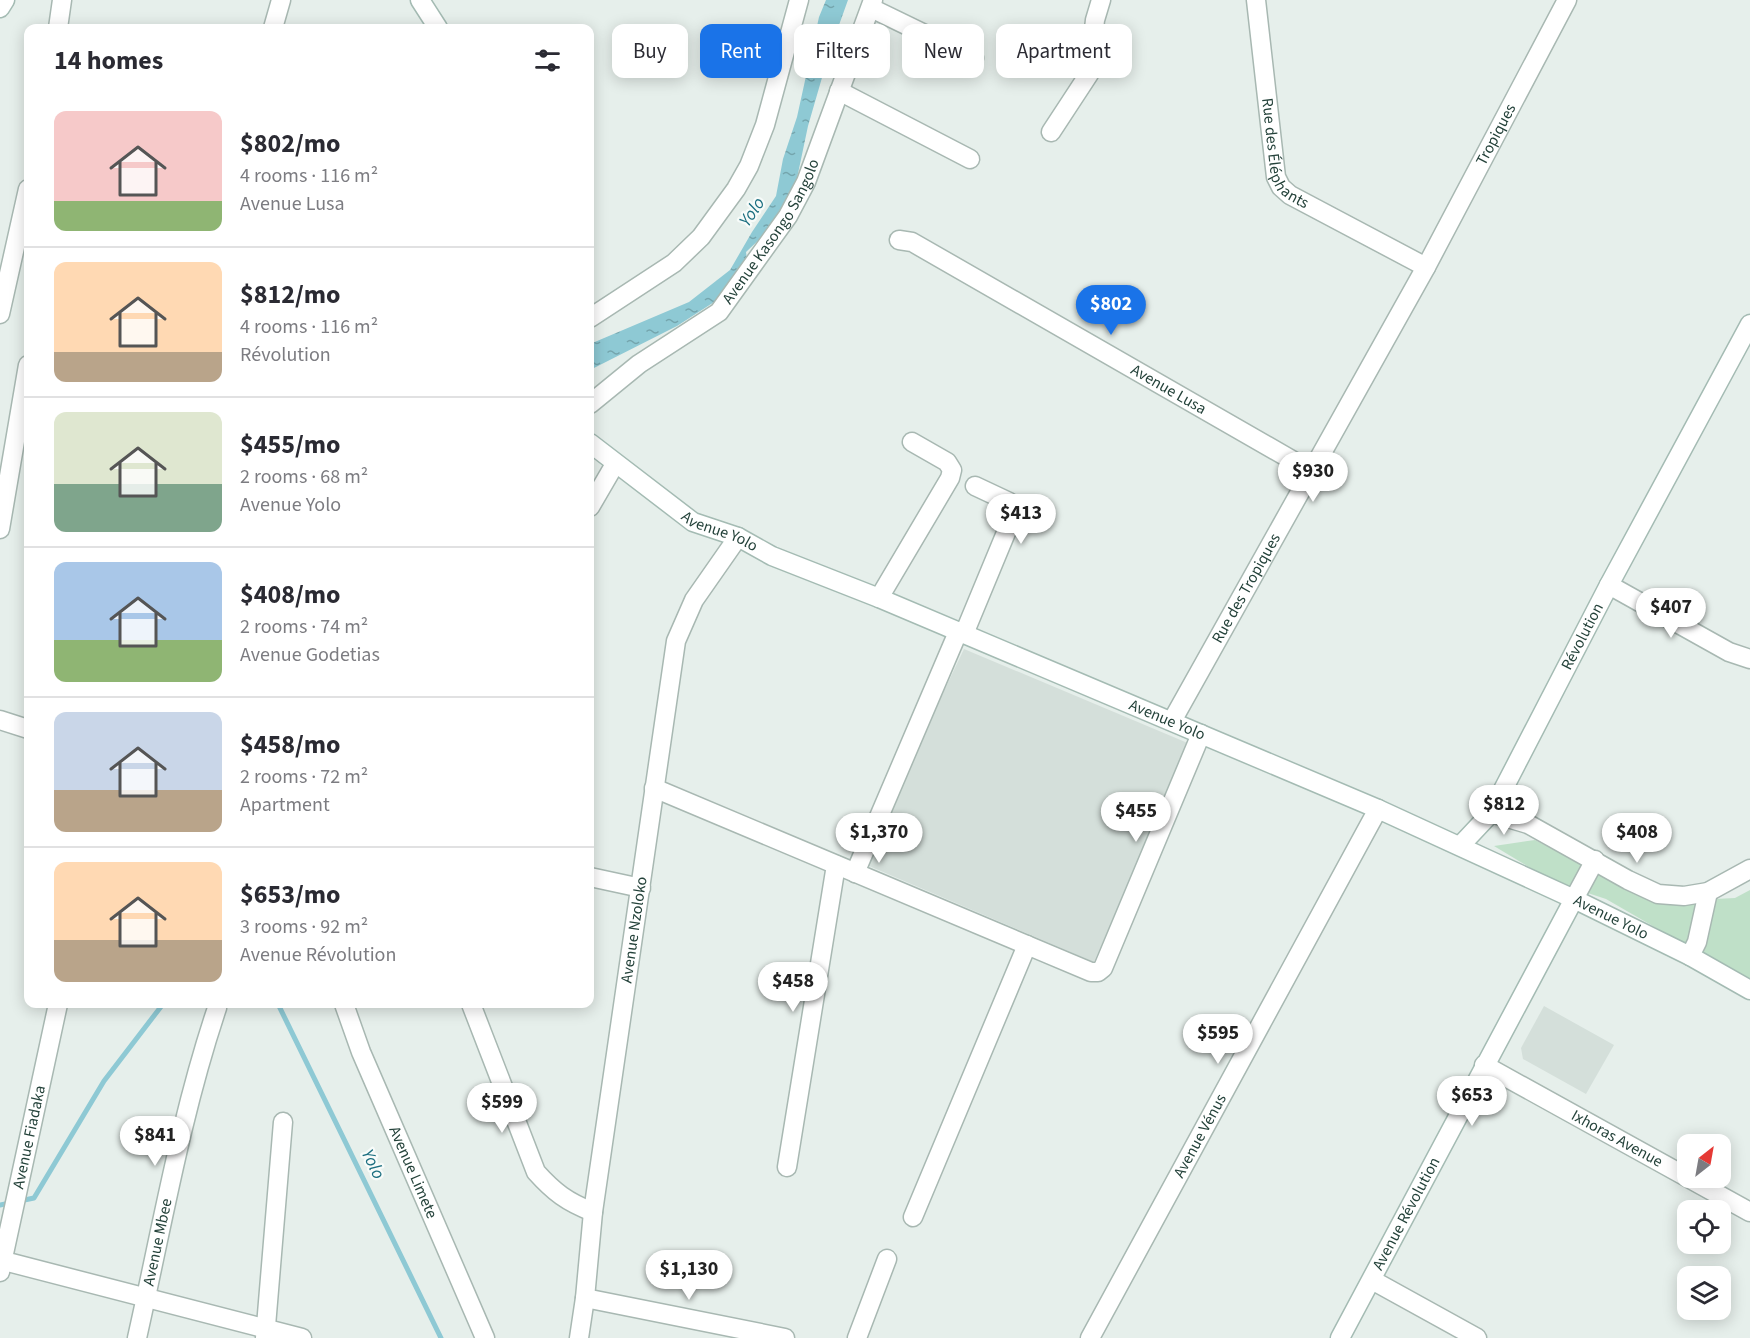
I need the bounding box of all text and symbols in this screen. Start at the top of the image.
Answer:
chip: Buy [612,24,688,78]
chip: Rent [700,24,782,78]
chip: Filters [794,24,890,78]
chip: New [902,24,984,78]
chip: Apartment [996,24,1132,78]
text: 14 homes [54,42,163,79]
icon: filters [531,44,564,77]
street label: Rue des Éléphants [1256,97,1313,214]
street label: Tropiques [1471,100,1521,169]
text: $802/mo [240,125,340,162]
icon: home [102,135,174,207]
street label: Avenue Kasongo Sangolo [717,156,825,309]
text: 4 rooms · 116 m² [240,162,378,190]
text: Avenue Lusa [240,190,345,218]
water label: Yolo [733,192,771,232]
text: $812/mo [240,276,340,313]
pin: $802 [1075,285,1147,336]
icon: home [102,286,174,358]
text: $802 [1090,290,1132,318]
text: 4 rooms · 116 m² [240,313,378,341]
text: Révolution [240,341,331,369]
street label: Avenue Lusa [1127,359,1210,420]
text: $455/mo [240,426,340,463]
icon: home [102,436,174,508]
pin: $930 [1277,452,1349,503]
text: $930 [1292,457,1334,485]
text: 2 rooms · 68 m² [240,463,368,491]
text: Avenue Yolo [240,491,341,519]
pin: $413 [985,494,1057,545]
text: $413 [1000,499,1042,527]
street label: Avenue Yolo [677,506,762,557]
street label: Rue des Tropiques [1207,529,1286,647]
text: $408/mo [240,576,340,613]
icon: home [102,586,174,658]
pin: $407 [1635,588,1707,639]
text: $407 [1650,593,1692,621]
street label: Révolution [1556,599,1609,674]
text: 2 rooms · 74 m² [240,613,368,641]
text: Avenue Godetias [240,641,380,669]
street label: Avenue Yolo [1126,694,1209,746]
text: $458/mo [240,726,340,763]
icon: home [102,736,174,808]
text: 2 rooms · 72 m² [240,763,368,791]
pin: $812 [1468,785,1540,836]
text: $812 [1483,790,1525,818]
text: Apartment [240,791,330,819]
pin: $455 [1100,792,1172,843]
text: $455 [1115,797,1157,825]
pin: $1,370 [830,813,928,864]
pin: $408 [1601,813,1673,864]
text: $1,370 [850,818,908,846]
text: $408 [1616,818,1658,846]
street label: Avenue Nzoloko [615,875,653,984]
text: $653/mo [240,876,340,913]
icon: home [102,886,174,958]
street label: Avenue Yolo [1570,890,1652,945]
text: 3 rooms · 92 m² [240,913,368,941]
text: Avenue Révolution [240,941,396,969]
pin: $458 [757,962,829,1013]
text: $458 [772,967,814,995]
pin: $595 [1182,1014,1254,1065]
text: $595 [1197,1019,1239,1047]
pin: $653 [1436,1076,1508,1127]
text: $653 [1451,1081,1493,1109]
street label: Avenue Fiadaka [7,1083,51,1191]
pin: $599 [466,1083,538,1134]
text: $599 [481,1088,523,1116]
street label: Avenue Vénus [1168,1090,1232,1182]
street label: Ixhoras Avenue [1567,1104,1667,1173]
pin: $841 [119,1116,191,1167]
text: $841 [134,1121,176,1149]
street label: Avenue Limete [383,1123,443,1222]
north arrow [1677,1134,1731,1188]
map controls [1677,1134,1731,1320]
water label: Yolo [355,1145,391,1183]
street label: Avenue Révolution [1367,1153,1445,1274]
street label: Avenue Mbee [138,1196,178,1288]
button: locate [1677,1200,1731,1254]
pin: $1,130 [640,1250,738,1301]
text: $1,130 [660,1255,718,1283]
button: layers [1677,1266,1731,1320]

